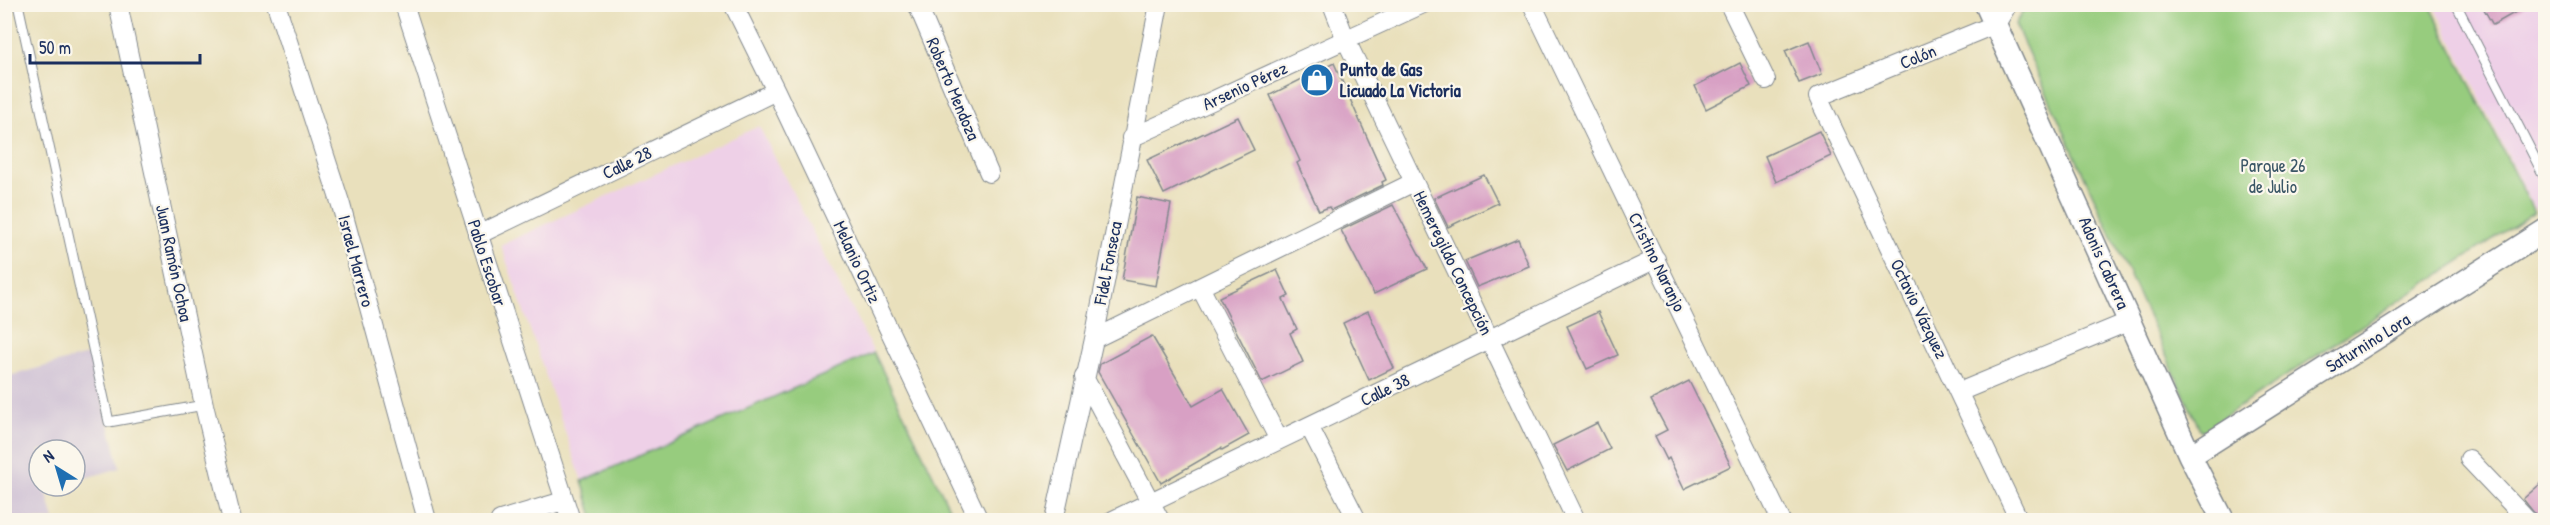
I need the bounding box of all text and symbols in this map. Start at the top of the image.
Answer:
scale bar [30,27,200,65]
street label: Roberto Mendoza [921,33,986,144]
text: 50 m [39,35,71,60]
street label: Colón [1896,38,1940,75]
street label: Arsenio Pérez [1198,55,1292,116]
place label: Punto de Gas Licuado La Victoria [1340,57,1462,103]
shop icon: Punto de Gas Licuado La Victoria [1299,62,1335,98]
street label: Calle 28 [598,140,656,185]
park label: Parque 26 de Julio [2240,153,2306,199]
street label: Hemeregildo Concepción [1408,186,1499,339]
street label: Juan Ramón Ochoa [150,202,199,324]
street label: Cristino Naranjo [1623,208,1692,316]
street label: Israel Marrero [332,212,381,310]
street label: Adonis Cabrera [2073,213,2136,313]
street label: Pablo Escobar [462,216,513,309]
street label: Melanio Ortiz [827,217,888,307]
street label: Fidel Fonseca [1087,219,1128,308]
street label: Octavio Vázquez [1885,255,1955,363]
street label: Saturnino Lora [2321,307,2415,378]
street label: Calle 38 [1356,367,1414,412]
north arrow [27,438,87,498]
text: N [38,444,58,467]

